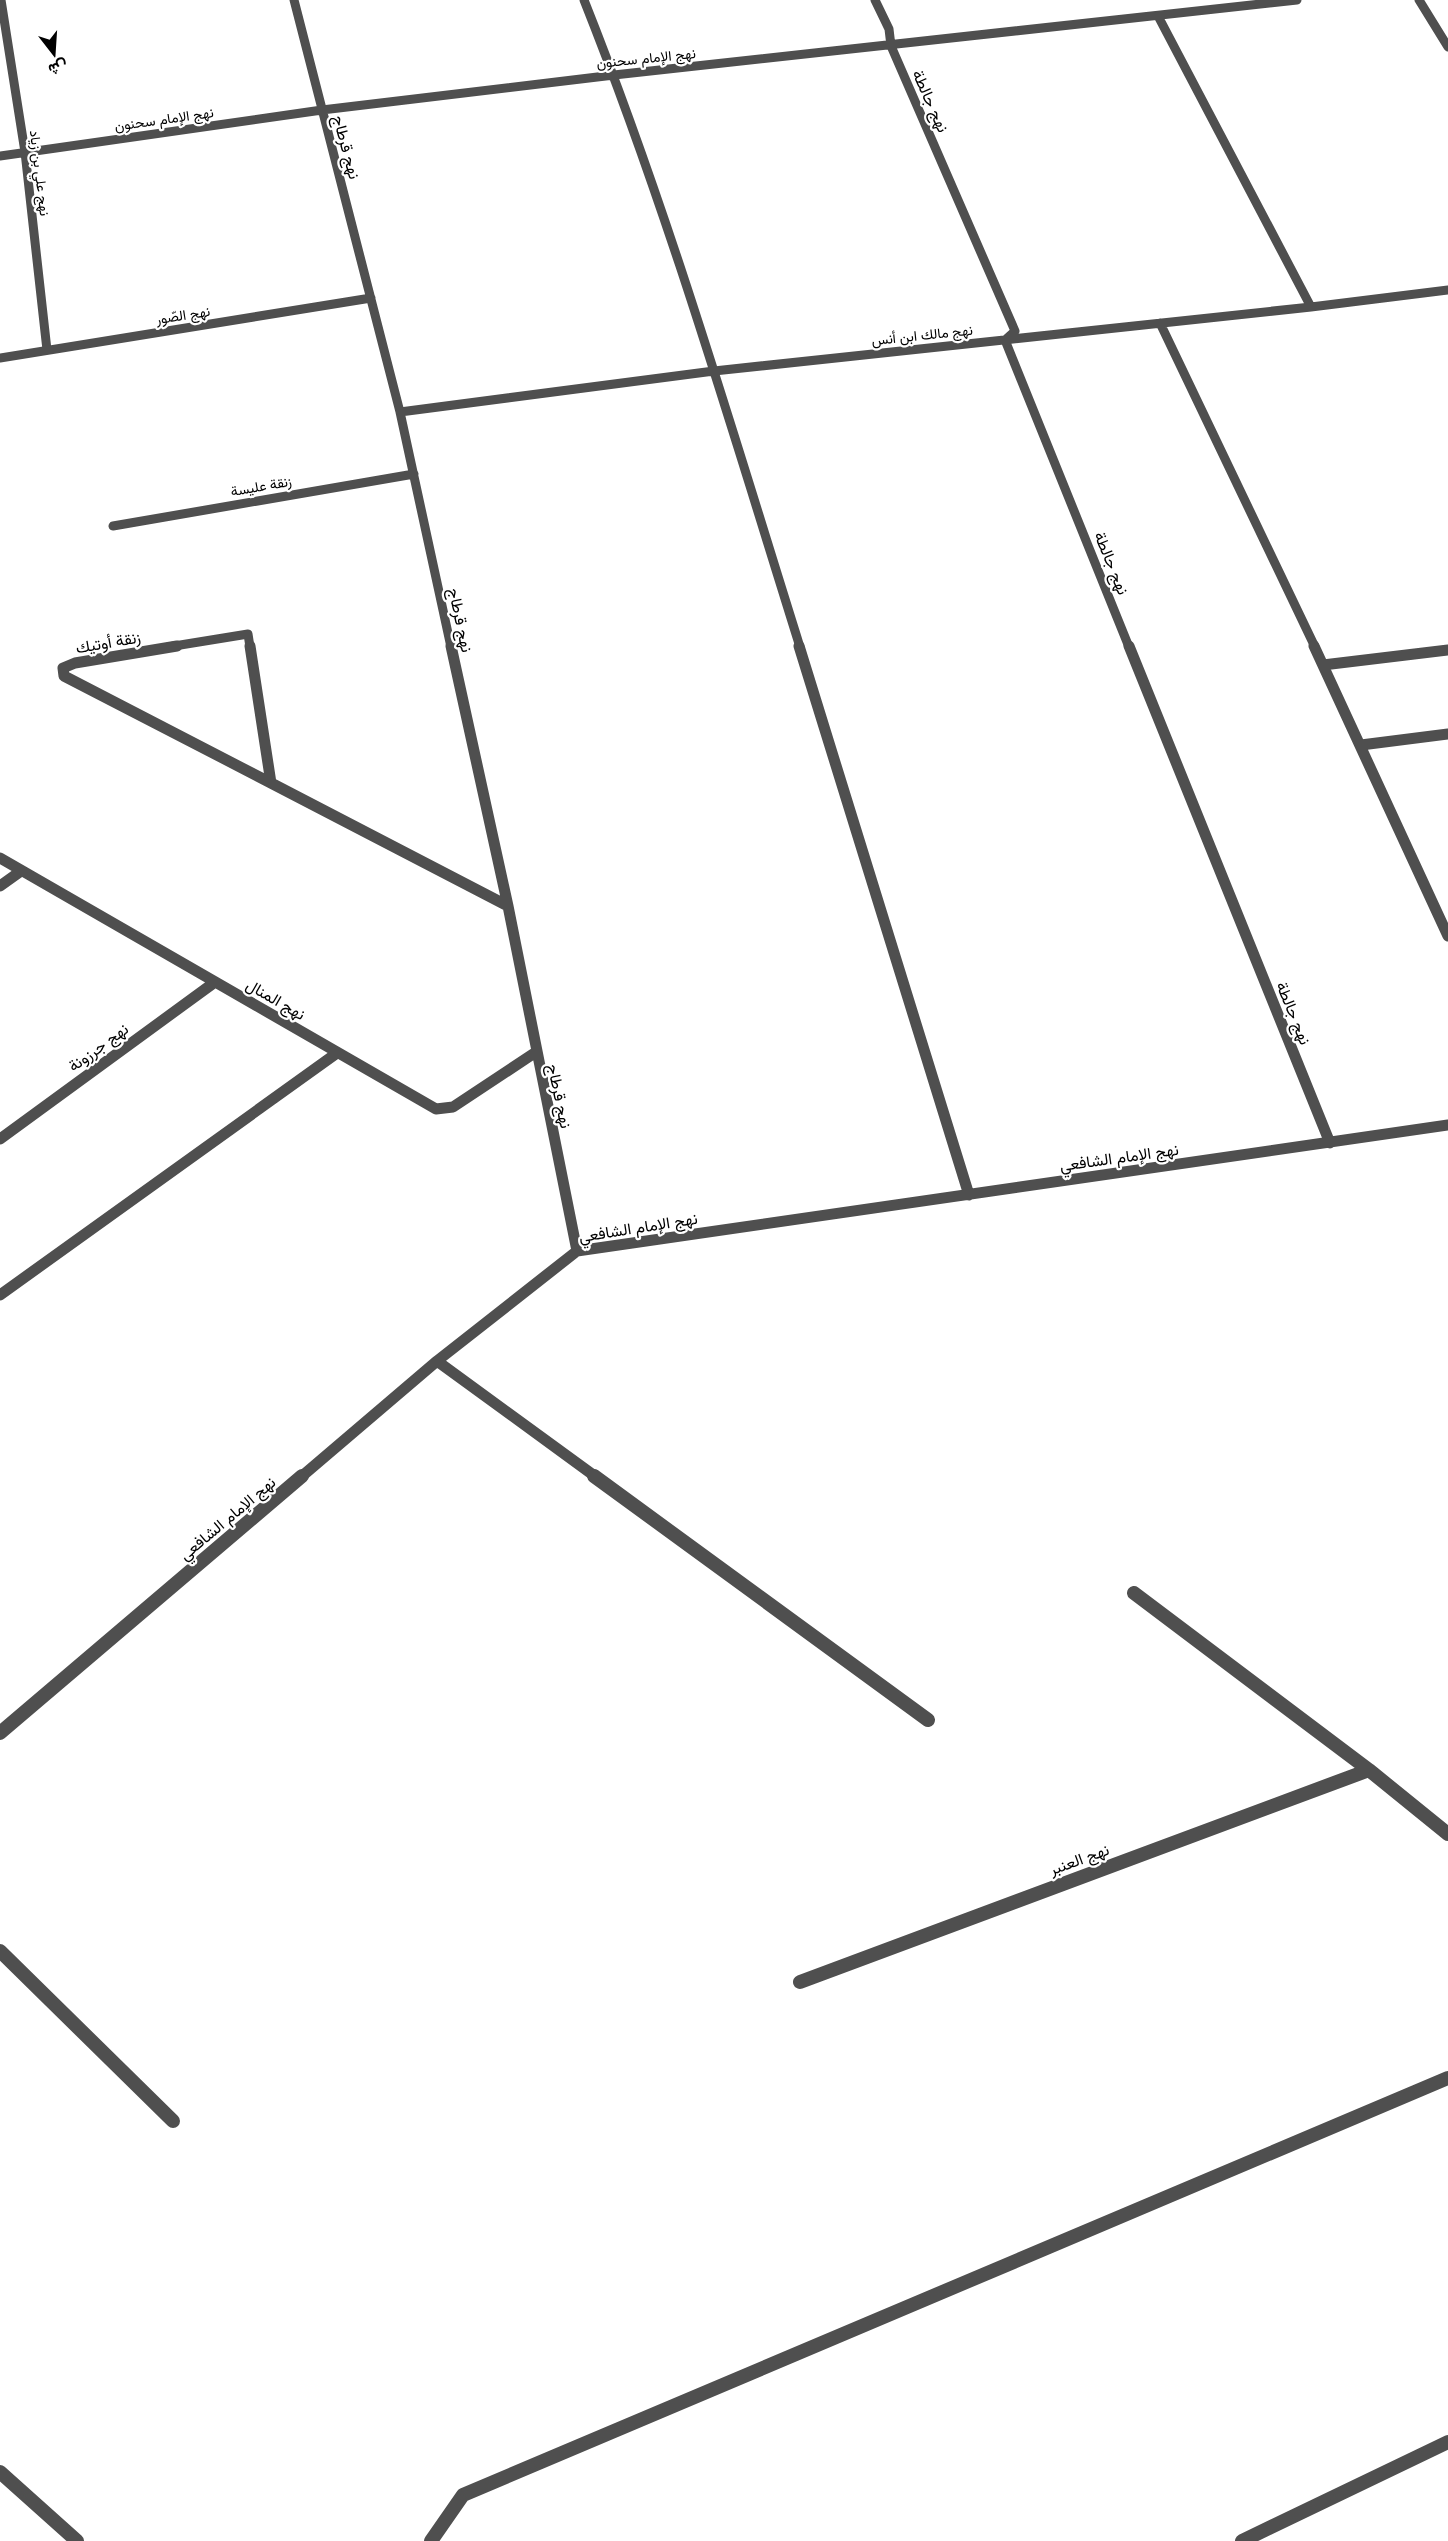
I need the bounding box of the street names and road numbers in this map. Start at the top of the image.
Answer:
street label: نهج الإمام سحنون [595,43,697,74]
street label: نهج جالطة [907,66,955,136]
street label: نهج الإمام سحنون [113,102,215,137]
street label: نهج قرطاج [327,113,366,182]
street label: نهج علي بن زياد [23,129,55,217]
street label: نهج الصّور [153,301,212,330]
street label: نهج مالك ابن أنس [870,320,974,351]
street label: زنقة عليسة [229,471,293,501]
street label: نهج جالطة [1088,528,1135,598]
street label: نهج قرطاج [442,586,479,654]
street label: زنقة أوتيك [74,625,142,660]
street label: نهج المنال [242,973,310,1026]
street label: نهج جالطة [1270,978,1317,1048]
street label: نهج جرزونة [63,1018,133,1077]
street label: نهج قرطاج [541,1062,578,1130]
street label: نهج الإمام الشافعي [1058,1138,1180,1179]
street label: نهج الإمام الشافعي [577,1207,699,1250]
street label: نهج الإمام الشافعي [174,1471,282,1567]
street label: نهج العنبر [1045,1838,1112,1881]

